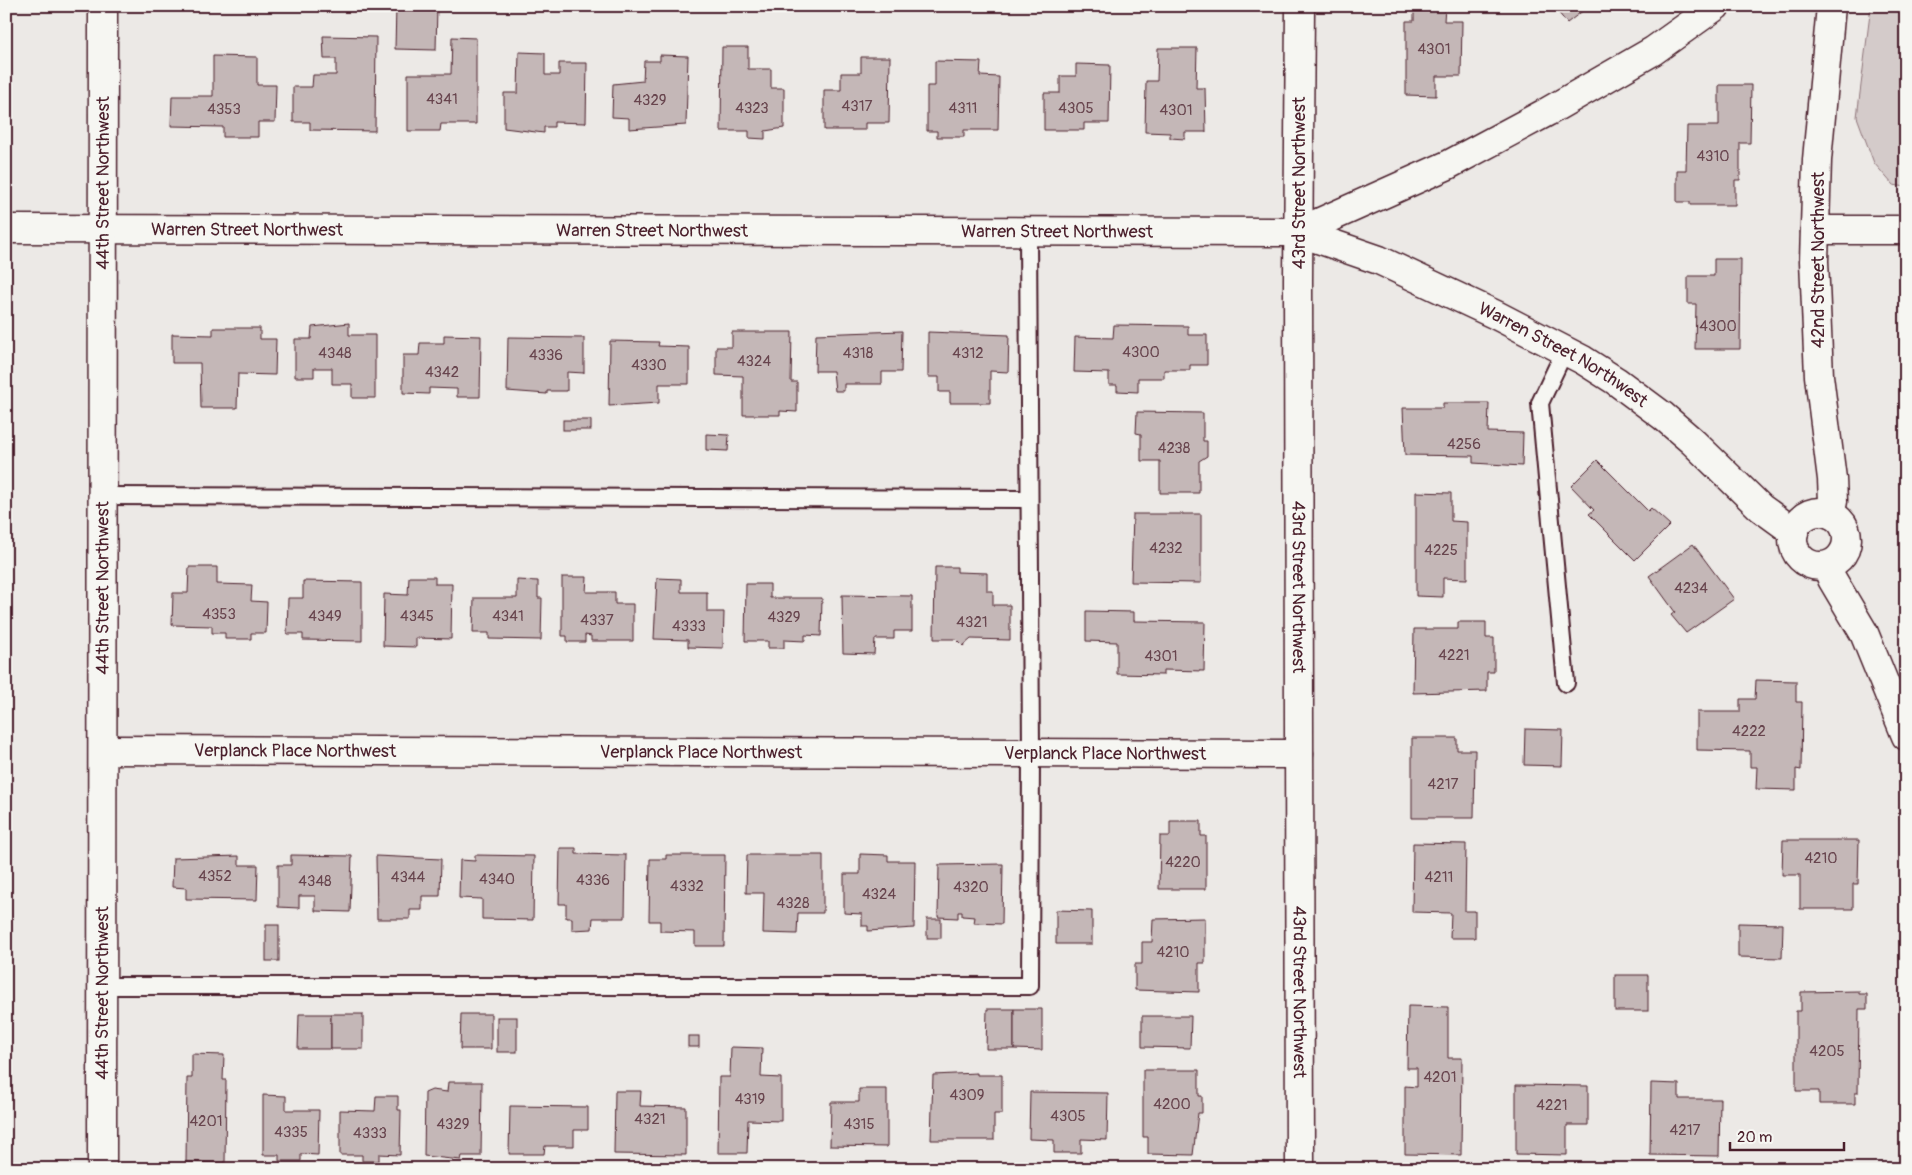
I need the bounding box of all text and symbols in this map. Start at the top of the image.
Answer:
house number: 4301 [1417,40,1451,59]
house number: 4341 [426,90,458,109]
house number: 4329 [633,91,667,110]
street label: 44th Street Northwest [92,95,115,270]
street label: 43rd Street Northwest [1288,96,1311,269]
house number: 4317 [842,97,872,116]
house number: 4323 [735,99,769,118]
house number: 4311 [949,99,977,118]
house number: 4305 [1058,99,1094,118]
house number: 4353 [207,100,241,119]
house number: 4301 [1159,101,1193,120]
house number: 4310 [1696,147,1730,166]
street label: 42nd Street Northwest [1807,171,1830,348]
street label: Warren Street Northwest [151,218,344,242]
street label: Warren Street Northwest [556,219,749,243]
street label: Warren Street Northwest [961,220,1154,244]
street label: Warren Street Northwest [1475,297,1653,413]
house number: 4300 [1699,317,1737,336]
house number: 4300 [1122,343,1160,362]
house number: 4348 [318,344,352,363]
house number: 4318 [843,344,874,363]
house number: 4312 [952,344,984,363]
house number: 4336 [529,346,563,365]
house number: 4324 [737,352,771,371]
house number: 4330 [631,356,667,375]
house number: 4342 [425,363,459,382]
house number: 4256 [1447,435,1481,454]
house number: 4238 [1158,439,1191,458]
street label: 44th Street Northwest [91,500,115,675]
street label: 43rd Street Northwest [1286,501,1310,674]
house number: 4232 [1149,539,1183,558]
house number: 4225 [1424,541,1458,560]
house number: 4234 [1674,579,1708,598]
house number: 4353 [202,605,236,624]
house number: 4349 [308,607,342,626]
house number: 4345 [400,607,434,626]
house number: 4341 [492,607,524,626]
house number: 4329 [767,608,801,627]
house number: 4337 [580,611,614,630]
house number: 4321 [956,613,988,632]
house number: 4333 [672,617,706,636]
house number: 4221 [1438,646,1470,665]
house number: 4301 [1144,647,1178,666]
house number: 4222 [1732,722,1766,741]
street label: Verplanck Place Northwest [194,739,397,763]
street label: Verplanck Place Northwest [600,741,803,764]
street label: Verplanck Place Northwest [1004,742,1207,766]
house number: 4217 [1428,775,1459,794]
house number: 4210 [1804,849,1838,868]
house number: 4220 [1165,853,1201,872]
house number: 4352 [198,867,232,886]
house number: 4344 [391,868,426,887]
house number: 4211 [1425,868,1453,887]
house number: 4340 [479,870,515,889]
house number: 4336 [576,871,610,890]
house number: 4348 [298,872,332,891]
house number: 4332 [670,877,704,896]
house number: 4320 [953,878,989,897]
house number: 4324 [862,885,896,904]
house number: 4328 [776,894,810,913]
street label: 44th Street Northwest [91,905,114,1080]
street label: 43rd Street Northwest [1287,906,1311,1079]
house number: 4210 [1156,943,1190,962]
house number: 4205 [1809,1042,1845,1061]
house number: 4201 [1423,1068,1457,1087]
house number: 4309 [949,1086,985,1105]
house number: 4319 [735,1090,765,1109]
house number: 4200 [1153,1095,1191,1114]
house number: 4221 [1536,1096,1568,1115]
house number: 4305 [1050,1107,1086,1126]
house number: 4321 [634,1110,666,1129]
house number: 4201 [189,1112,223,1131]
house number: 4329 [436,1115,470,1134]
house number: 4315 [843,1115,875,1134]
scale bar [1730,1120,1843,1152]
house number: 4217 [1670,1121,1701,1140]
house number: 4335 [274,1123,308,1142]
house number: 4333 [353,1124,387,1143]
text: 20 m [1737,1128,1772,1147]

